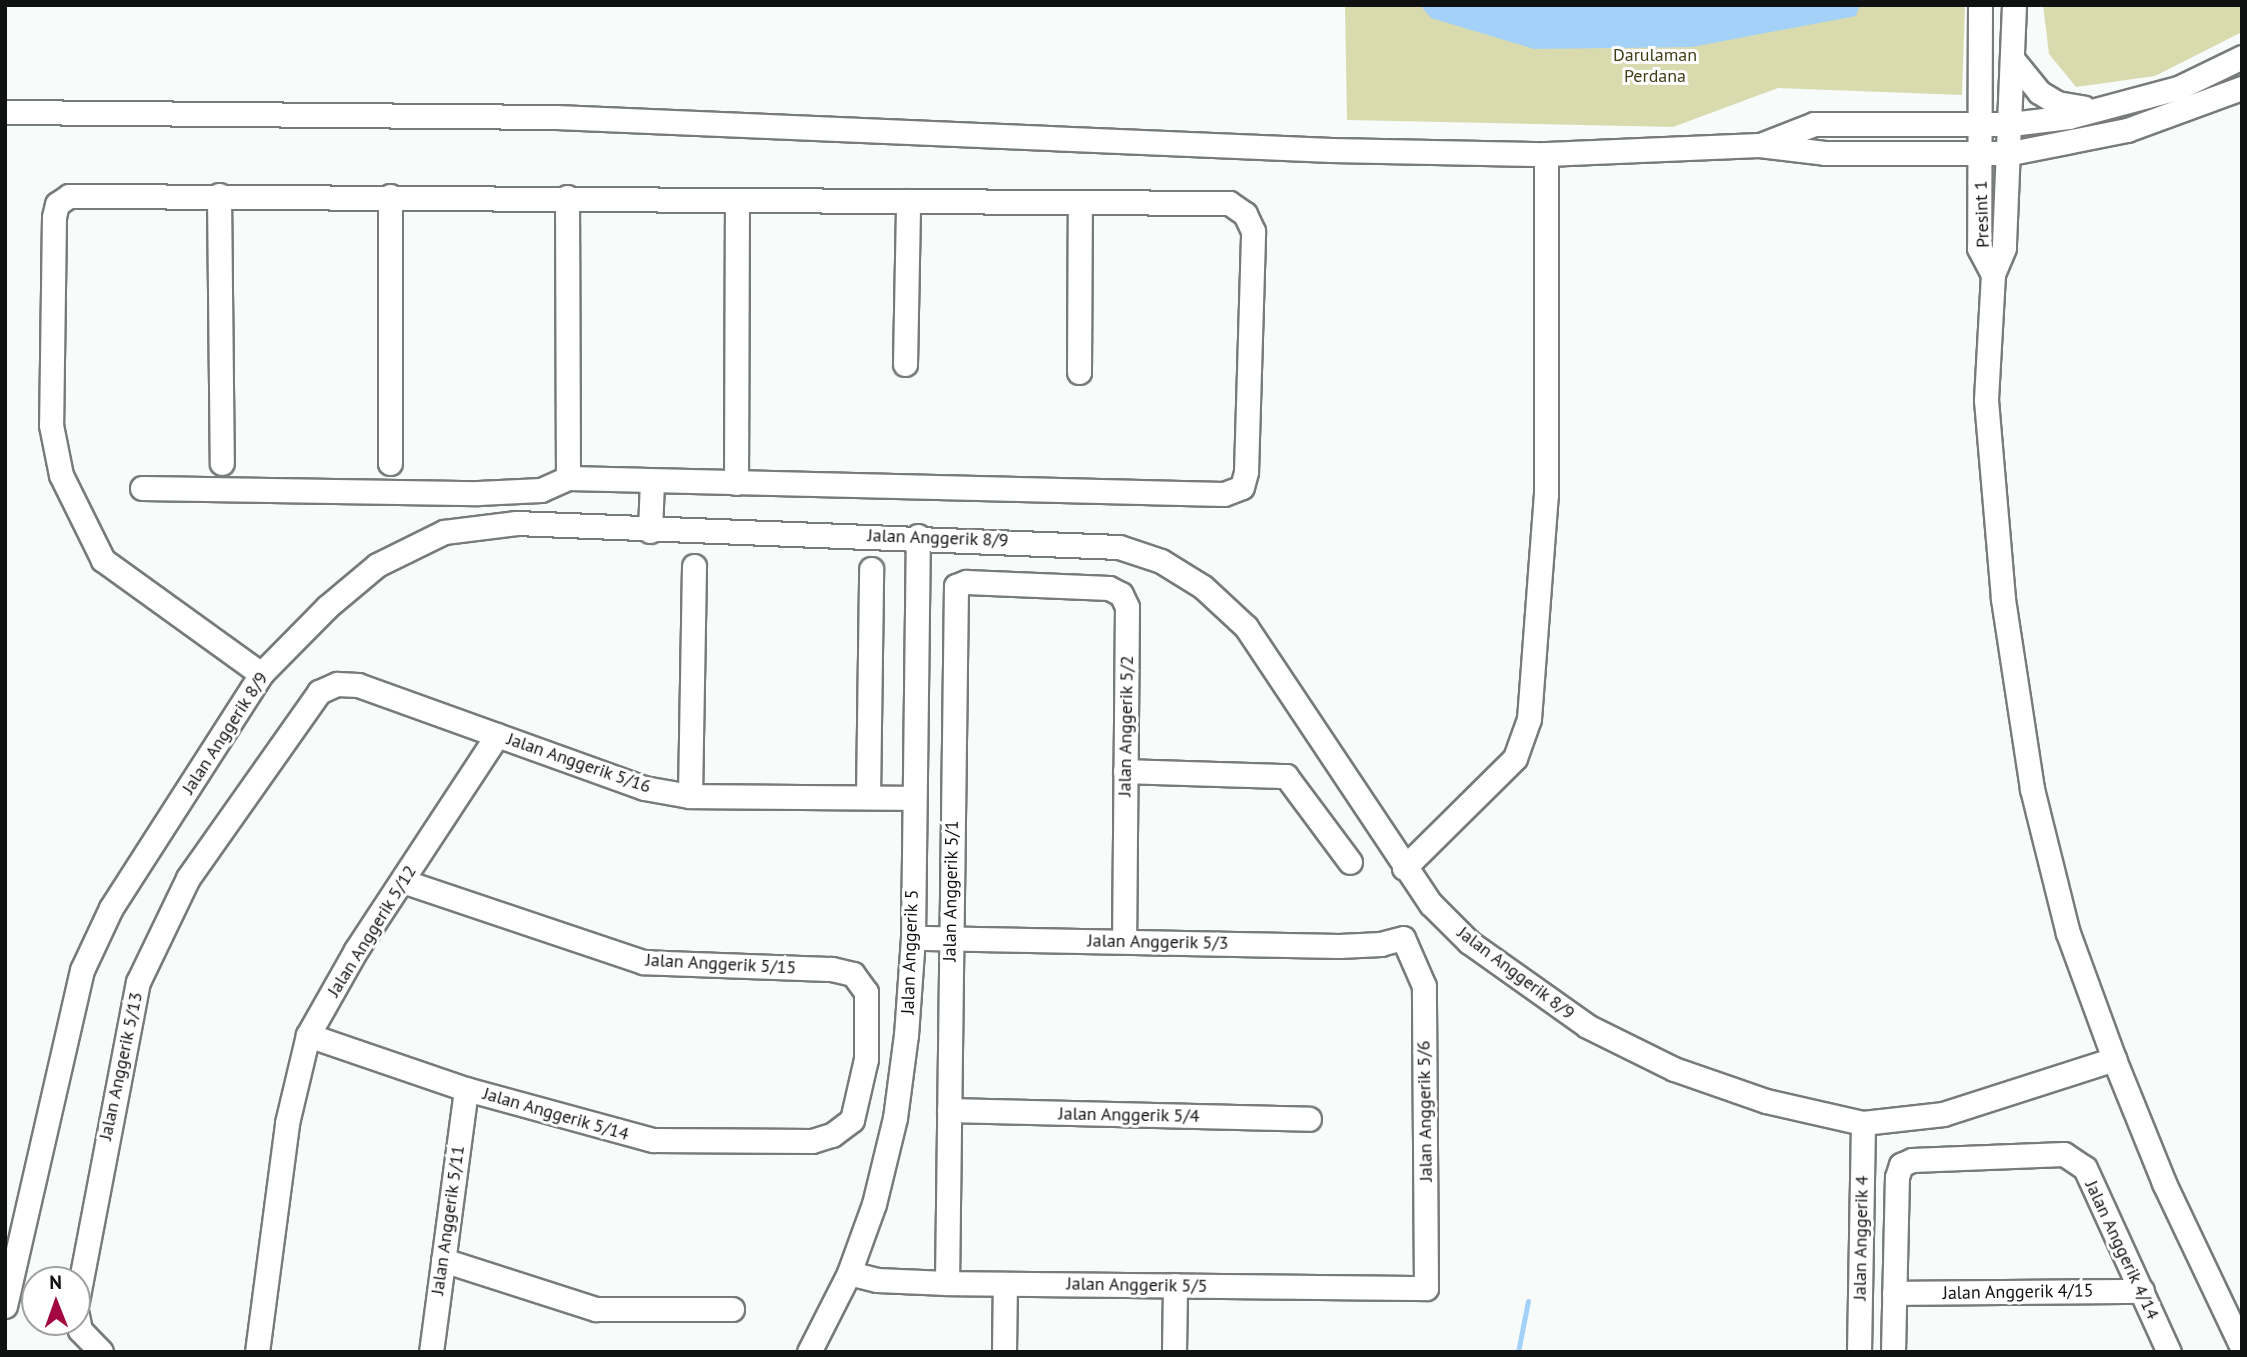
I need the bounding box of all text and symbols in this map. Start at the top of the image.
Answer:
park label: Darulaman Perdana [1613,45,1697,88]
street label: Presint 1 [1970,180,1994,248]
street label: Jalan Anggerik 8/9 [867,525,1009,551]
street label: Jalan Anggerik 5/2 [1114,655,1138,797]
street label: Jalan Anggerik 8/9 [177,667,273,799]
street label: Jalan Anggerik 5/16 [504,728,654,798]
street label: Jalan Anggerik 5/1 [939,820,963,962]
street label: Jalan Anggerik 5/12 [323,861,421,1001]
street label: Jalan Anggerik 5 [897,889,923,1015]
street label: Jalan Anggerik 8/9 [1453,922,1579,1024]
street label: Jalan Anggerik 5/3 [1087,930,1229,954]
street label: Jalan Anggerik 5/15 [645,949,797,979]
street label: Jalan Anggerik 5/13 [95,989,147,1143]
street label: Jalan Anggerik 5/6 [1413,1040,1437,1182]
street label: Jalan Anggerik 5/14 [480,1083,632,1145]
street label: Jalan Anggerik 5/4 [1058,1103,1200,1127]
street label: Jalan Anggerik 5/11 [427,1143,469,1297]
street label: Jalan Anggerik 4 [1849,1175,1873,1301]
street label: Jalan Anggerik 4/14 [2080,1177,2164,1323]
north arrow [21,1266,91,1336]
text: N [49,1270,62,1294]
street label: Jalan Anggerik 5/5 [1066,1273,1208,1297]
street label: Jalan Anggerik 4/15 [1942,1280,2094,1304]

